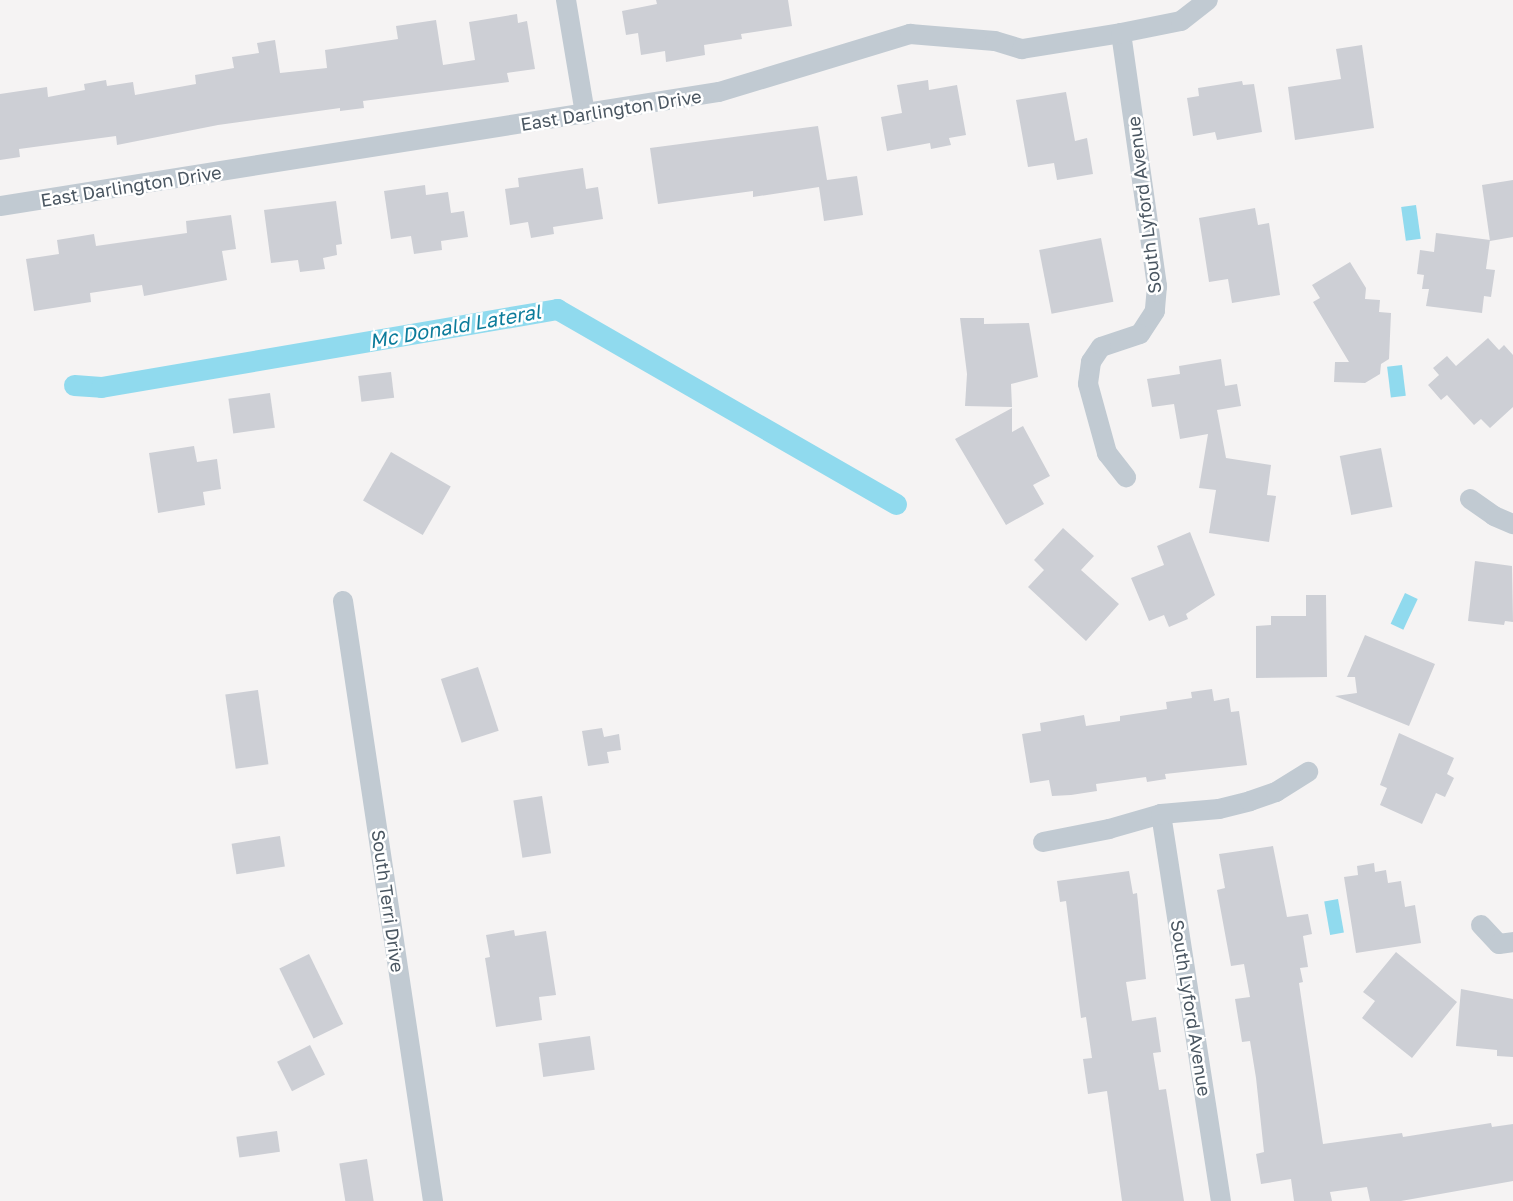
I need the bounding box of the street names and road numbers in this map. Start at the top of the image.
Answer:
street label: East Darlington Drive [519,85,703,135]
street label: South Lyford Avenue [1122,115,1166,295]
street label: East Darlington Drive [39,161,223,211]
street label: South Terri Drive [367,828,409,974]
street label: South Lyford Avenue [1166,918,1216,1098]

